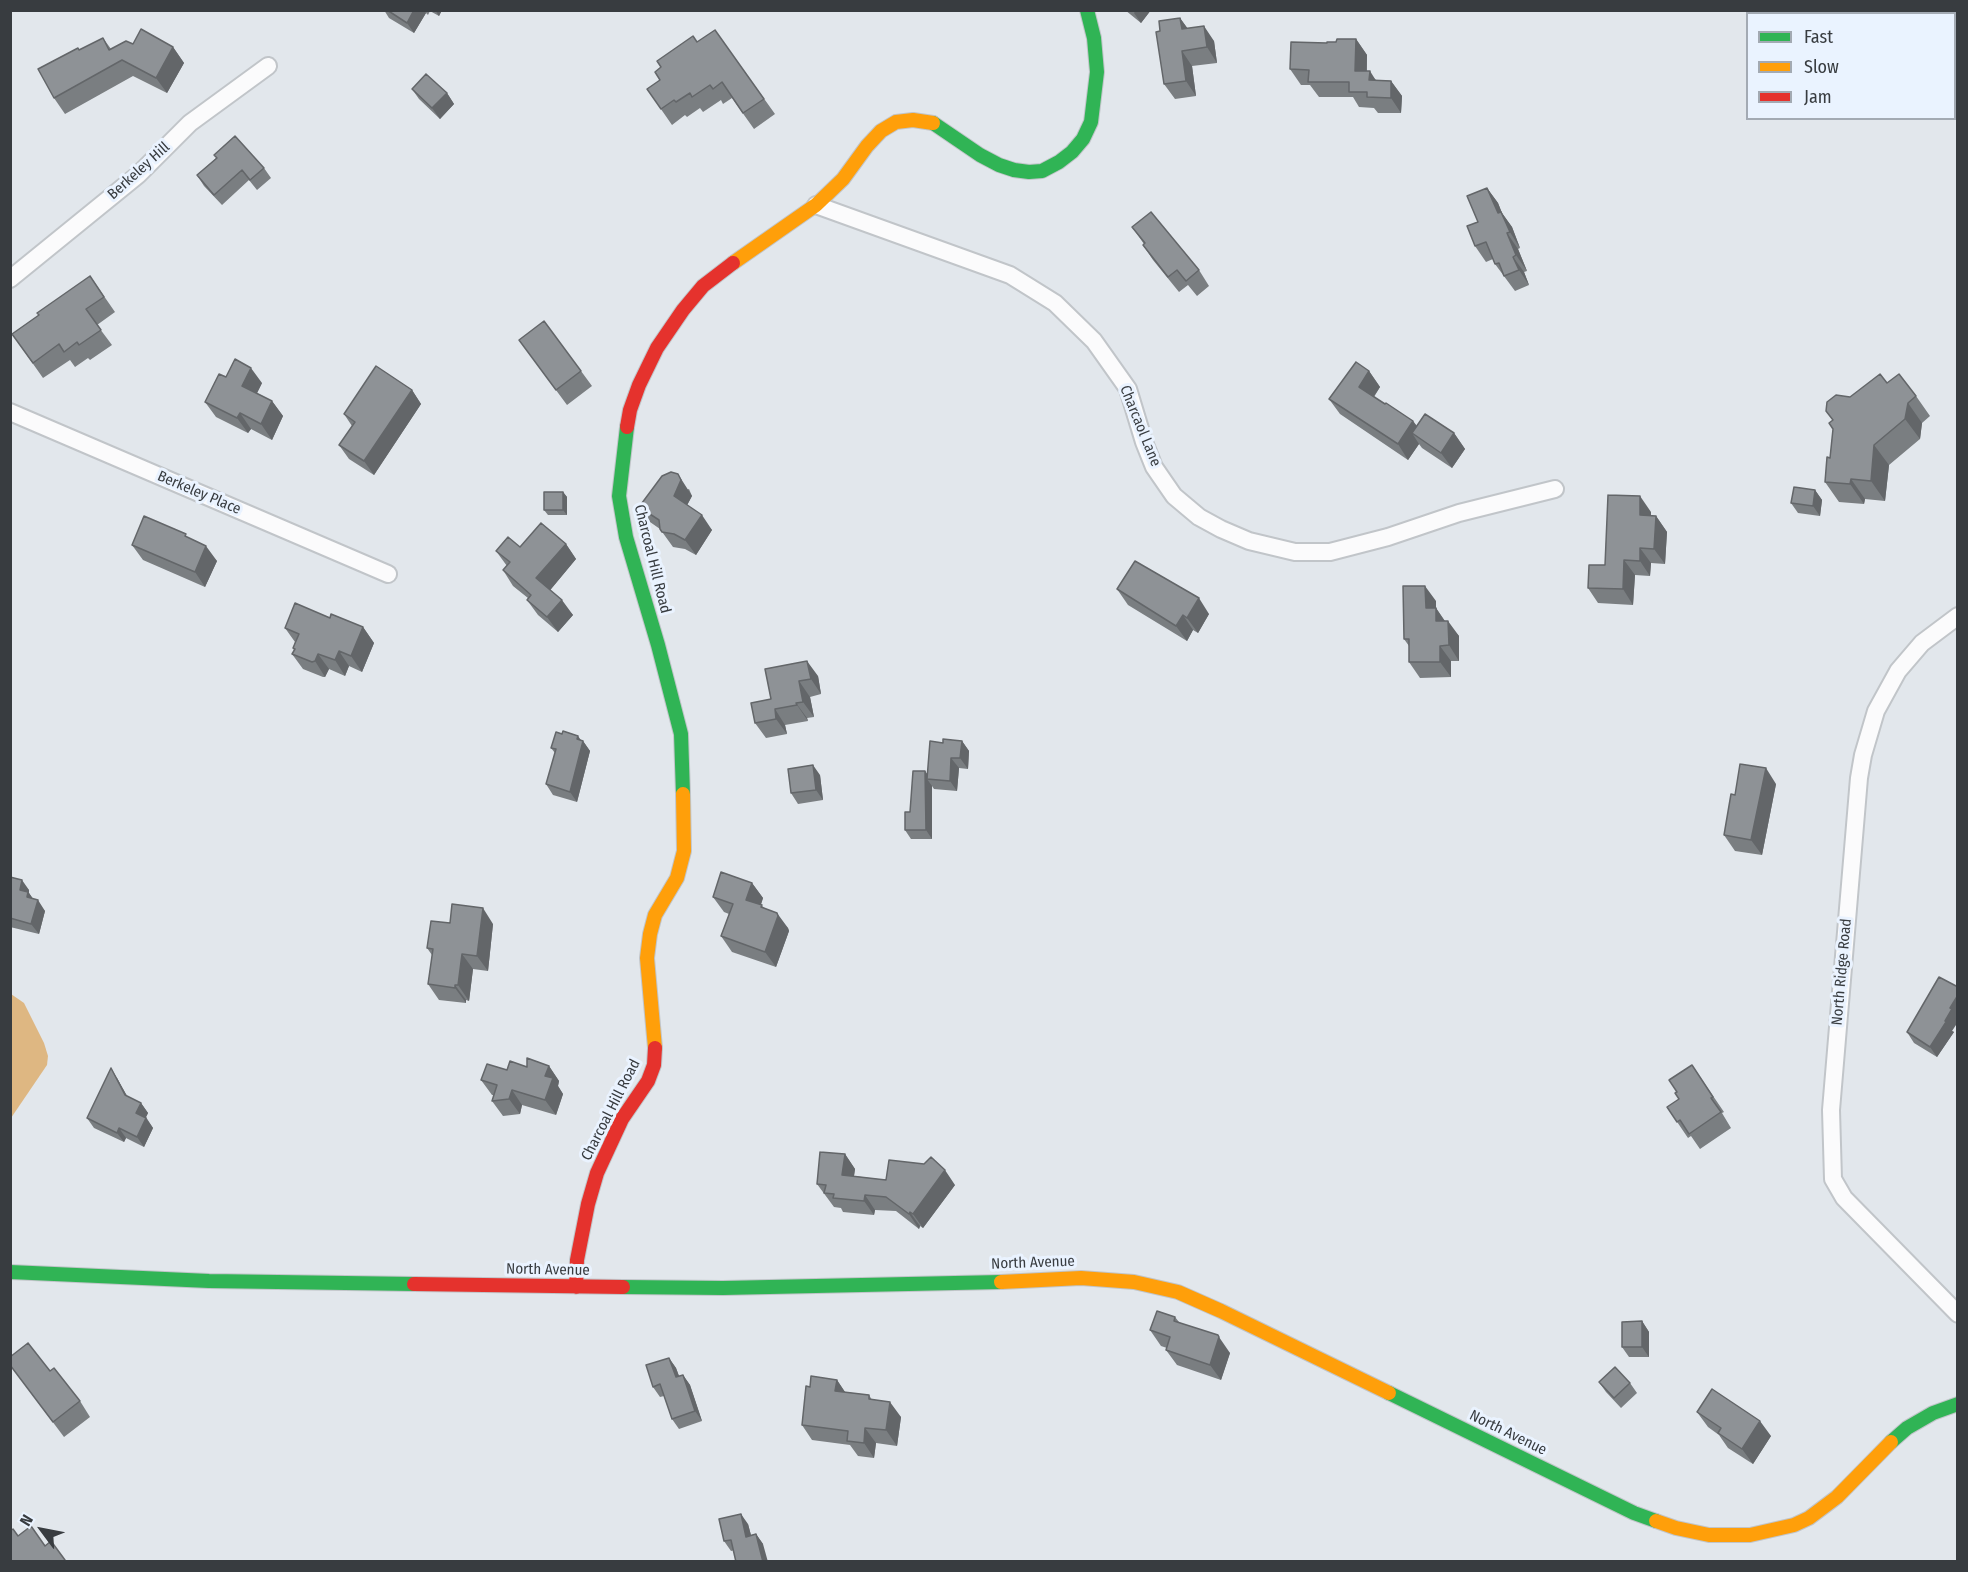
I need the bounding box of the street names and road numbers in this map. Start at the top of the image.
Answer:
street label: Berkeley Hill [104,138,174,204]
street label: Charcaol Lane [1116,383,1164,469]
street label: Berkeley Place [155,467,243,519]
street label: Charcoal Hill Road [630,503,674,615]
street label: North Ridge Road [1828,918,1856,1026]
street label: Charcoal Hill Road [578,1056,644,1164]
street label: North Avenue [991,1253,1075,1273]
street label: North Avenue [506,1260,590,1280]
street label: North Avenue [1466,1407,1550,1459]

